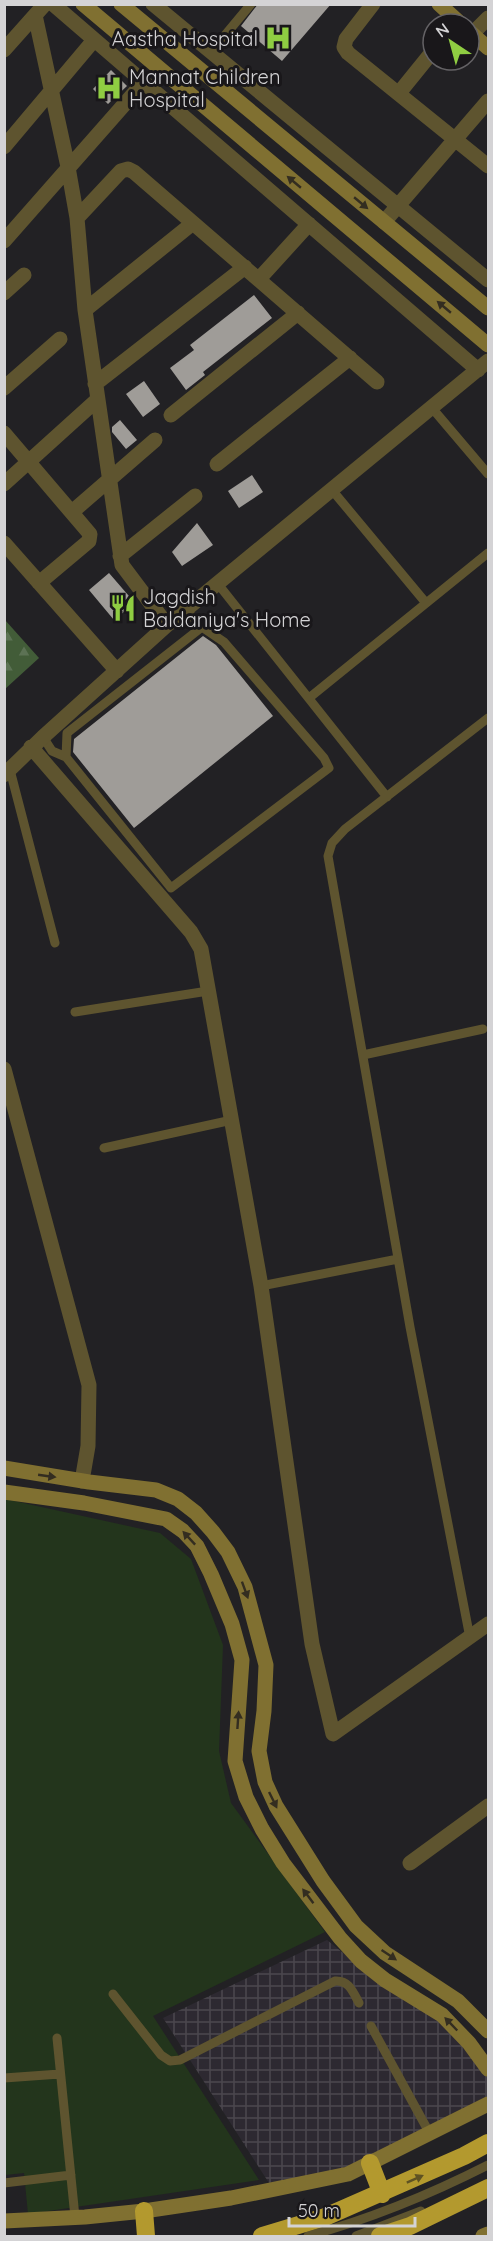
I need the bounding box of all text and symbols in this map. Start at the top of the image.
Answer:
north arrow [421,12,481,72]
text: N [432,18,453,41]
hospital icon: Aastha Hospital [263,23,293,53]
place label: Aastha Hospital [112,26,258,51]
place label: Mannat Children Hospital [129,64,280,112]
hospital icon: Mannat Children Hospital [94,73,124,103]
one-way arrow [287,176,302,189]
one-way arrow [353,196,368,208]
one-way arrow [436,301,452,314]
place label: Jagdish Baldaniya's Home [143,584,311,632]
restaurant icon: Jagdish Baldaniya's Home [108,593,138,623]
one-way arrow [37,1471,56,1480]
one-way arrow [182,1531,196,1545]
one-way arrow [240,1581,250,1599]
one-way arrow [233,1711,242,1730]
one-way arrow [269,1792,278,1809]
one-way arrow [302,1888,314,1903]
one-way arrow [381,1949,397,1960]
one-way arrow [444,2017,458,2032]
one-way arrow [406,2174,423,2183]
scale bar [289,2190,415,2228]
text: 50 m [298,2199,340,2222]

